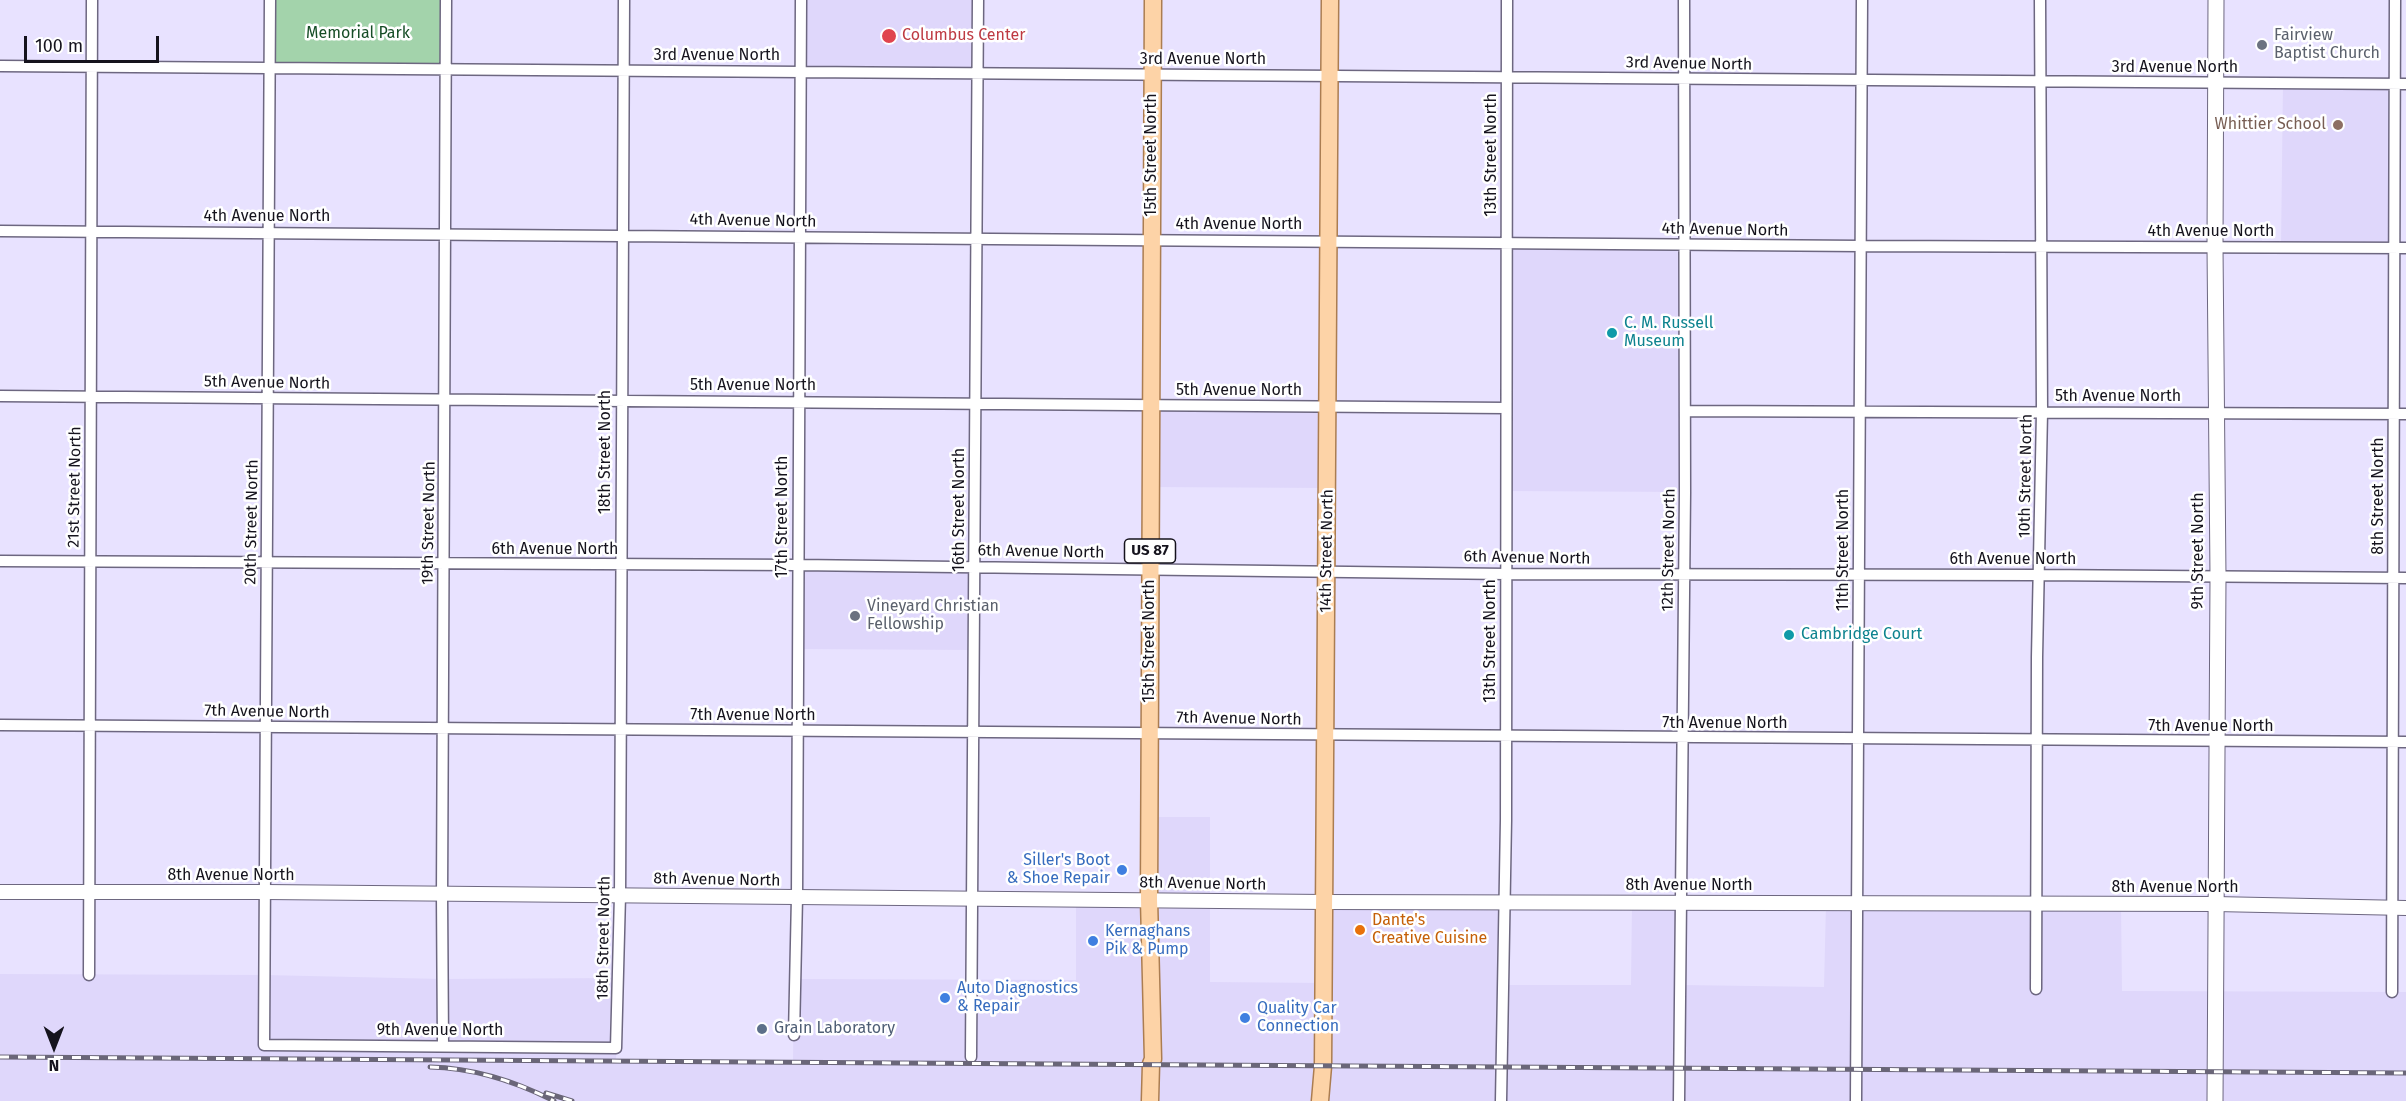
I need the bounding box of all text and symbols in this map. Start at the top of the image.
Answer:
scale bar [27,24,162,62]
park label: Memorial Park [306,24,410,44]
place label: Columbus Center [902,26,1025,46]
place label: Fairview Baptist Church [2274,26,2380,64]
marker: Columbus Center [880,27,898,45]
text: 100 m [35,35,83,57]
marker: Fairview Baptist Church [2255,38,2269,52]
street label: 3rd Avenue North [654,46,780,66]
street label: 3rd Avenue North [1140,50,1266,70]
street label: 3rd Avenue North [1626,53,1752,75]
street label: 3rd Avenue North [2112,58,2238,78]
street label: 15th Street North [1142,93,1162,217]
street label: 13th Street North [1482,93,1502,217]
place label: Whittier School [2215,115,2326,135]
marker: Whittier School [2331,118,2345,132]
street label: 4th Avenue North [204,207,330,227]
street label: 4th Avenue North [689,210,817,232]
street label: 4th Avenue North [1176,215,1302,235]
street label: 4th Avenue North [1661,219,1789,241]
street label: 4th Avenue North [2148,222,2274,242]
place label: C. M. Russell Museum [1624,314,1713,352]
marker: C. M. Russell Museum [1605,326,1619,340]
street label: 5th Avenue North [204,372,330,394]
street label: 5th Avenue North [690,376,816,396]
street label: 5th Avenue North [1176,381,1302,401]
street label: 5th Avenue North [2055,387,2181,407]
street label: 18th Street North [596,390,616,514]
street label: 10th Street North [2015,414,2037,538]
street label: 21st Street North [64,426,86,548]
street label: 8th Street North [2369,437,2389,555]
street label: 16th Street North [950,448,970,572]
street label: 17th Street North [773,456,793,578]
street label: 20th Street North [241,459,263,585]
street label: 19th Street North [418,461,440,585]
street label: 12th Street North [1658,488,1680,612]
street label: 14th Street North [1316,489,1338,613]
street label: 11th Street North [1834,489,1854,611]
street label: 9th Street North [2189,492,2209,610]
road number: US 87 [1124,539,1176,563]
street label: 6th Avenue North [492,540,618,560]
street label: 6th Avenue North [977,541,1105,563]
street label: 6th Avenue North [1463,547,1591,569]
street label: 6th Avenue North [1950,550,2076,570]
street label: 15th Street North [1140,579,1160,703]
street label: 13th Street North [1481,579,1501,703]
place label: Vineyard Christian Fellowship [867,597,999,635]
marker: Vineyard Christian Fellowship [848,609,862,623]
place label: Cambridge Court [1801,625,1922,645]
marker: Cambridge Court [1782,628,1796,642]
street label: 7th Avenue North [204,701,330,723]
street label: 7th Avenue North [690,706,816,726]
street label: 7th Avenue North [1176,708,1302,730]
street label: 7th Avenue North [1662,714,1788,734]
street label: 7th Avenue North [2148,717,2274,737]
place label: Siller's Boot & Shoe Repair [1007,851,1110,889]
marker: Siller's Boot & Shoe Repair [1115,863,1129,877]
street label: 8th Avenue North [167,866,295,886]
street label: 8th Avenue North [653,869,781,891]
street label: 8th Avenue North [1139,873,1267,895]
street label: 18th Street North [593,876,615,1000]
street label: 8th Avenue North [1625,876,1753,896]
street label: 8th Avenue North [2111,878,2239,898]
place label: Dante's Creative Cuisine [1372,911,1487,949]
place label: Kernaghans Pik & Pump [1105,922,1190,960]
marker: Dante's Creative Cuisine [1353,923,1367,937]
marker: Kernaghans Pik & Pump [1086,934,1100,948]
place label: Auto Diagnostics & Repair [957,979,1078,1017]
marker: Auto Diagnostics & Repair [938,991,952,1005]
place label: Quality Car Connection [1257,999,1339,1037]
marker: Quality Car Connection [1238,1011,1252,1025]
north arrow [24,1017,84,1077]
place label: Grain Laboratory [774,1019,895,1039]
street label: 9th Avenue North [377,1021,503,1041]
marker: Grain Laboratory [755,1022,769,1036]
text: N [49,1056,59,1075]

